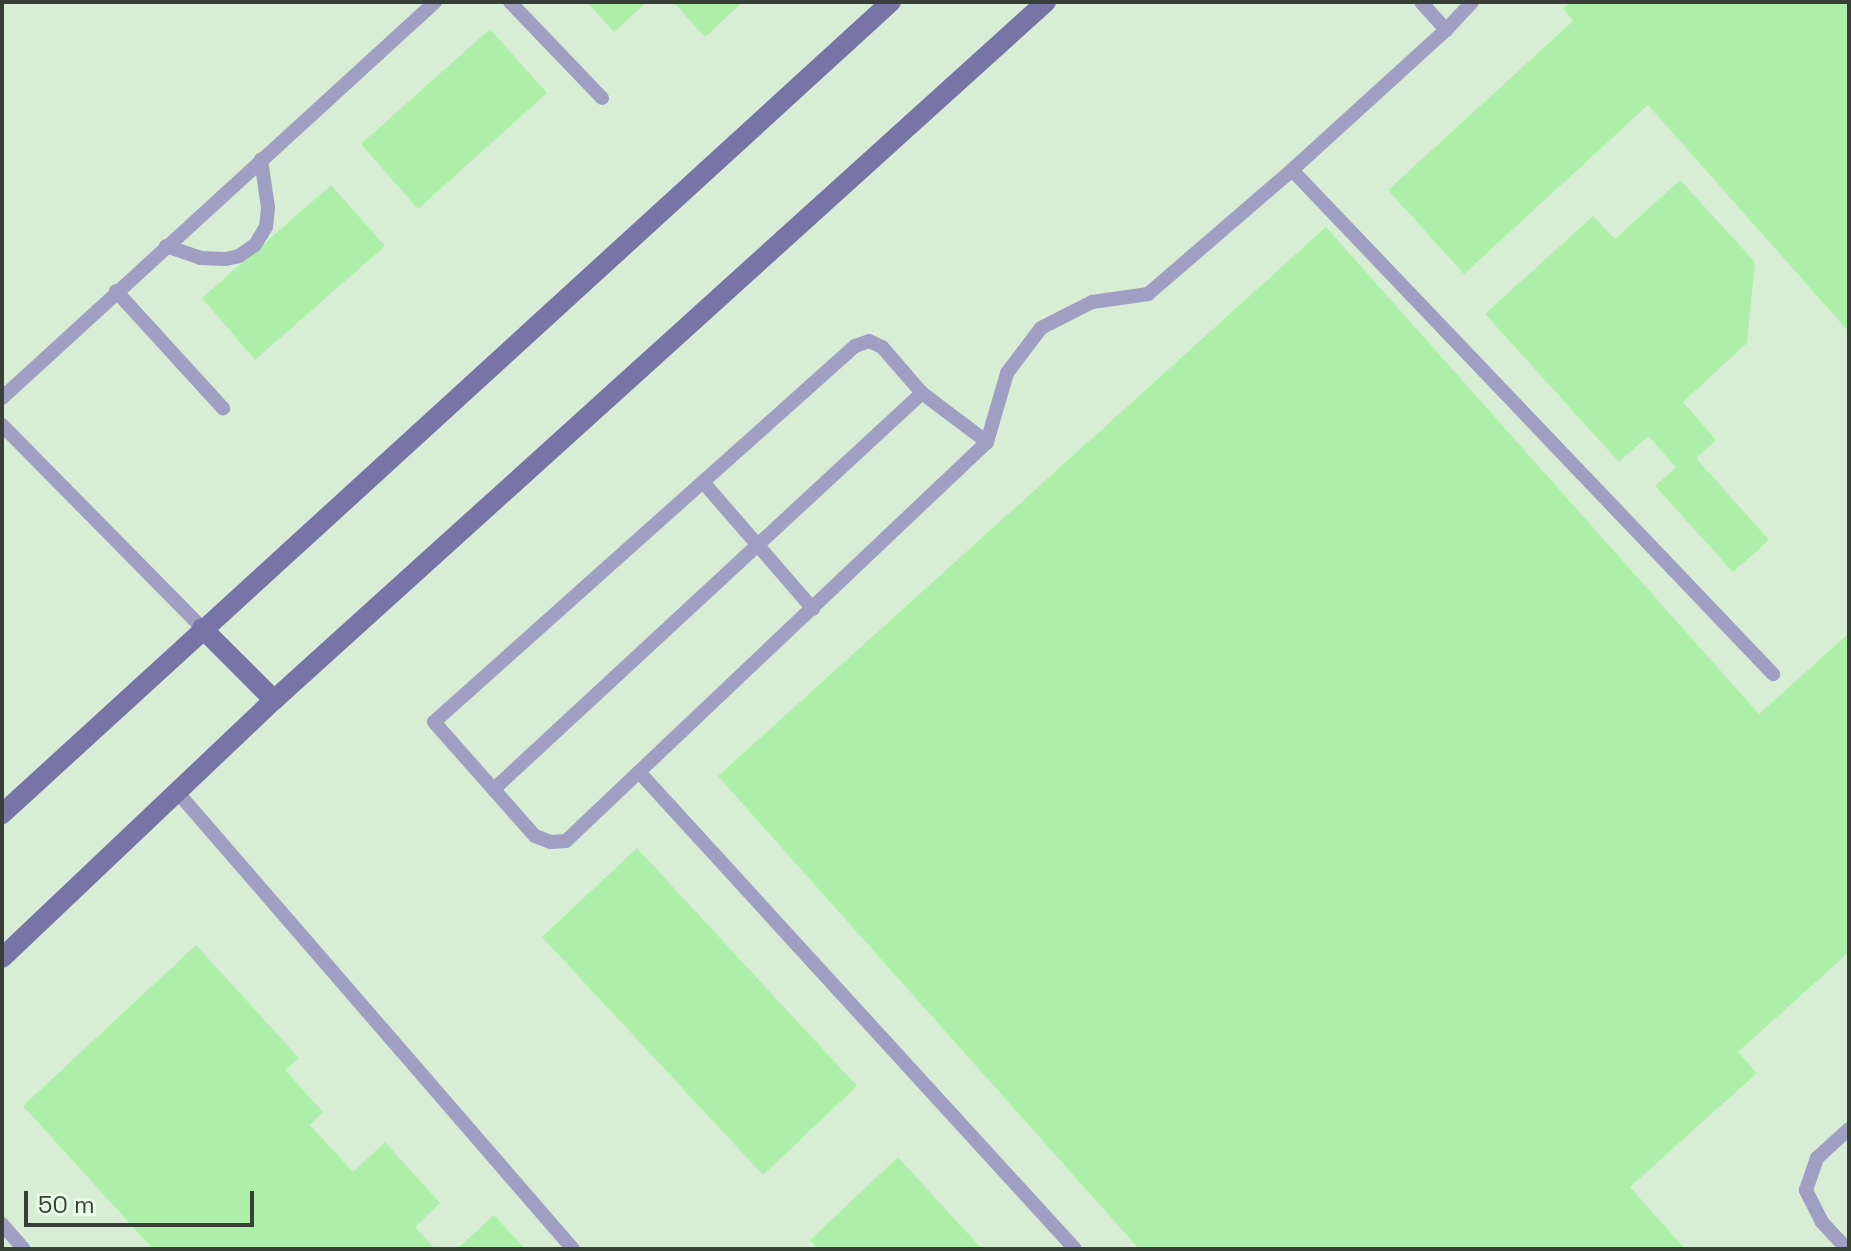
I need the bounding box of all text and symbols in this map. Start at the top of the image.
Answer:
scale bar [28,1175,258,1225]
text: 50 m [38,1189,95,1220]

